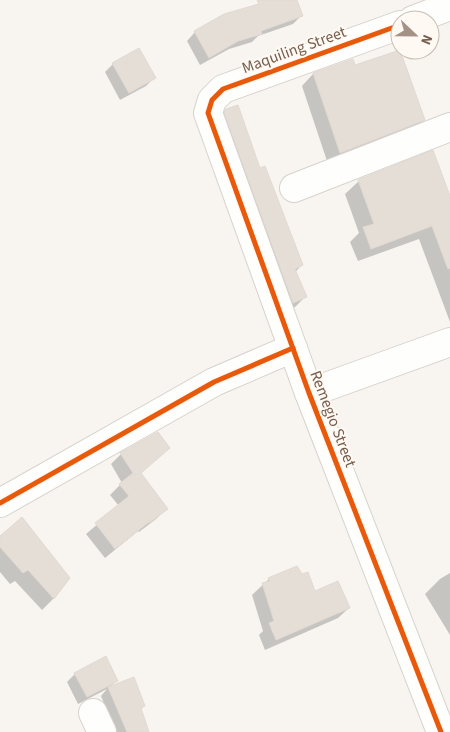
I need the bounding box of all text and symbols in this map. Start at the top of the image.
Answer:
north arrow [390,10,440,60]
street label: Maquiling Street [239,21,350,79]
text: N [415,31,437,48]
street label: Remegio Street [304,367,362,471]

